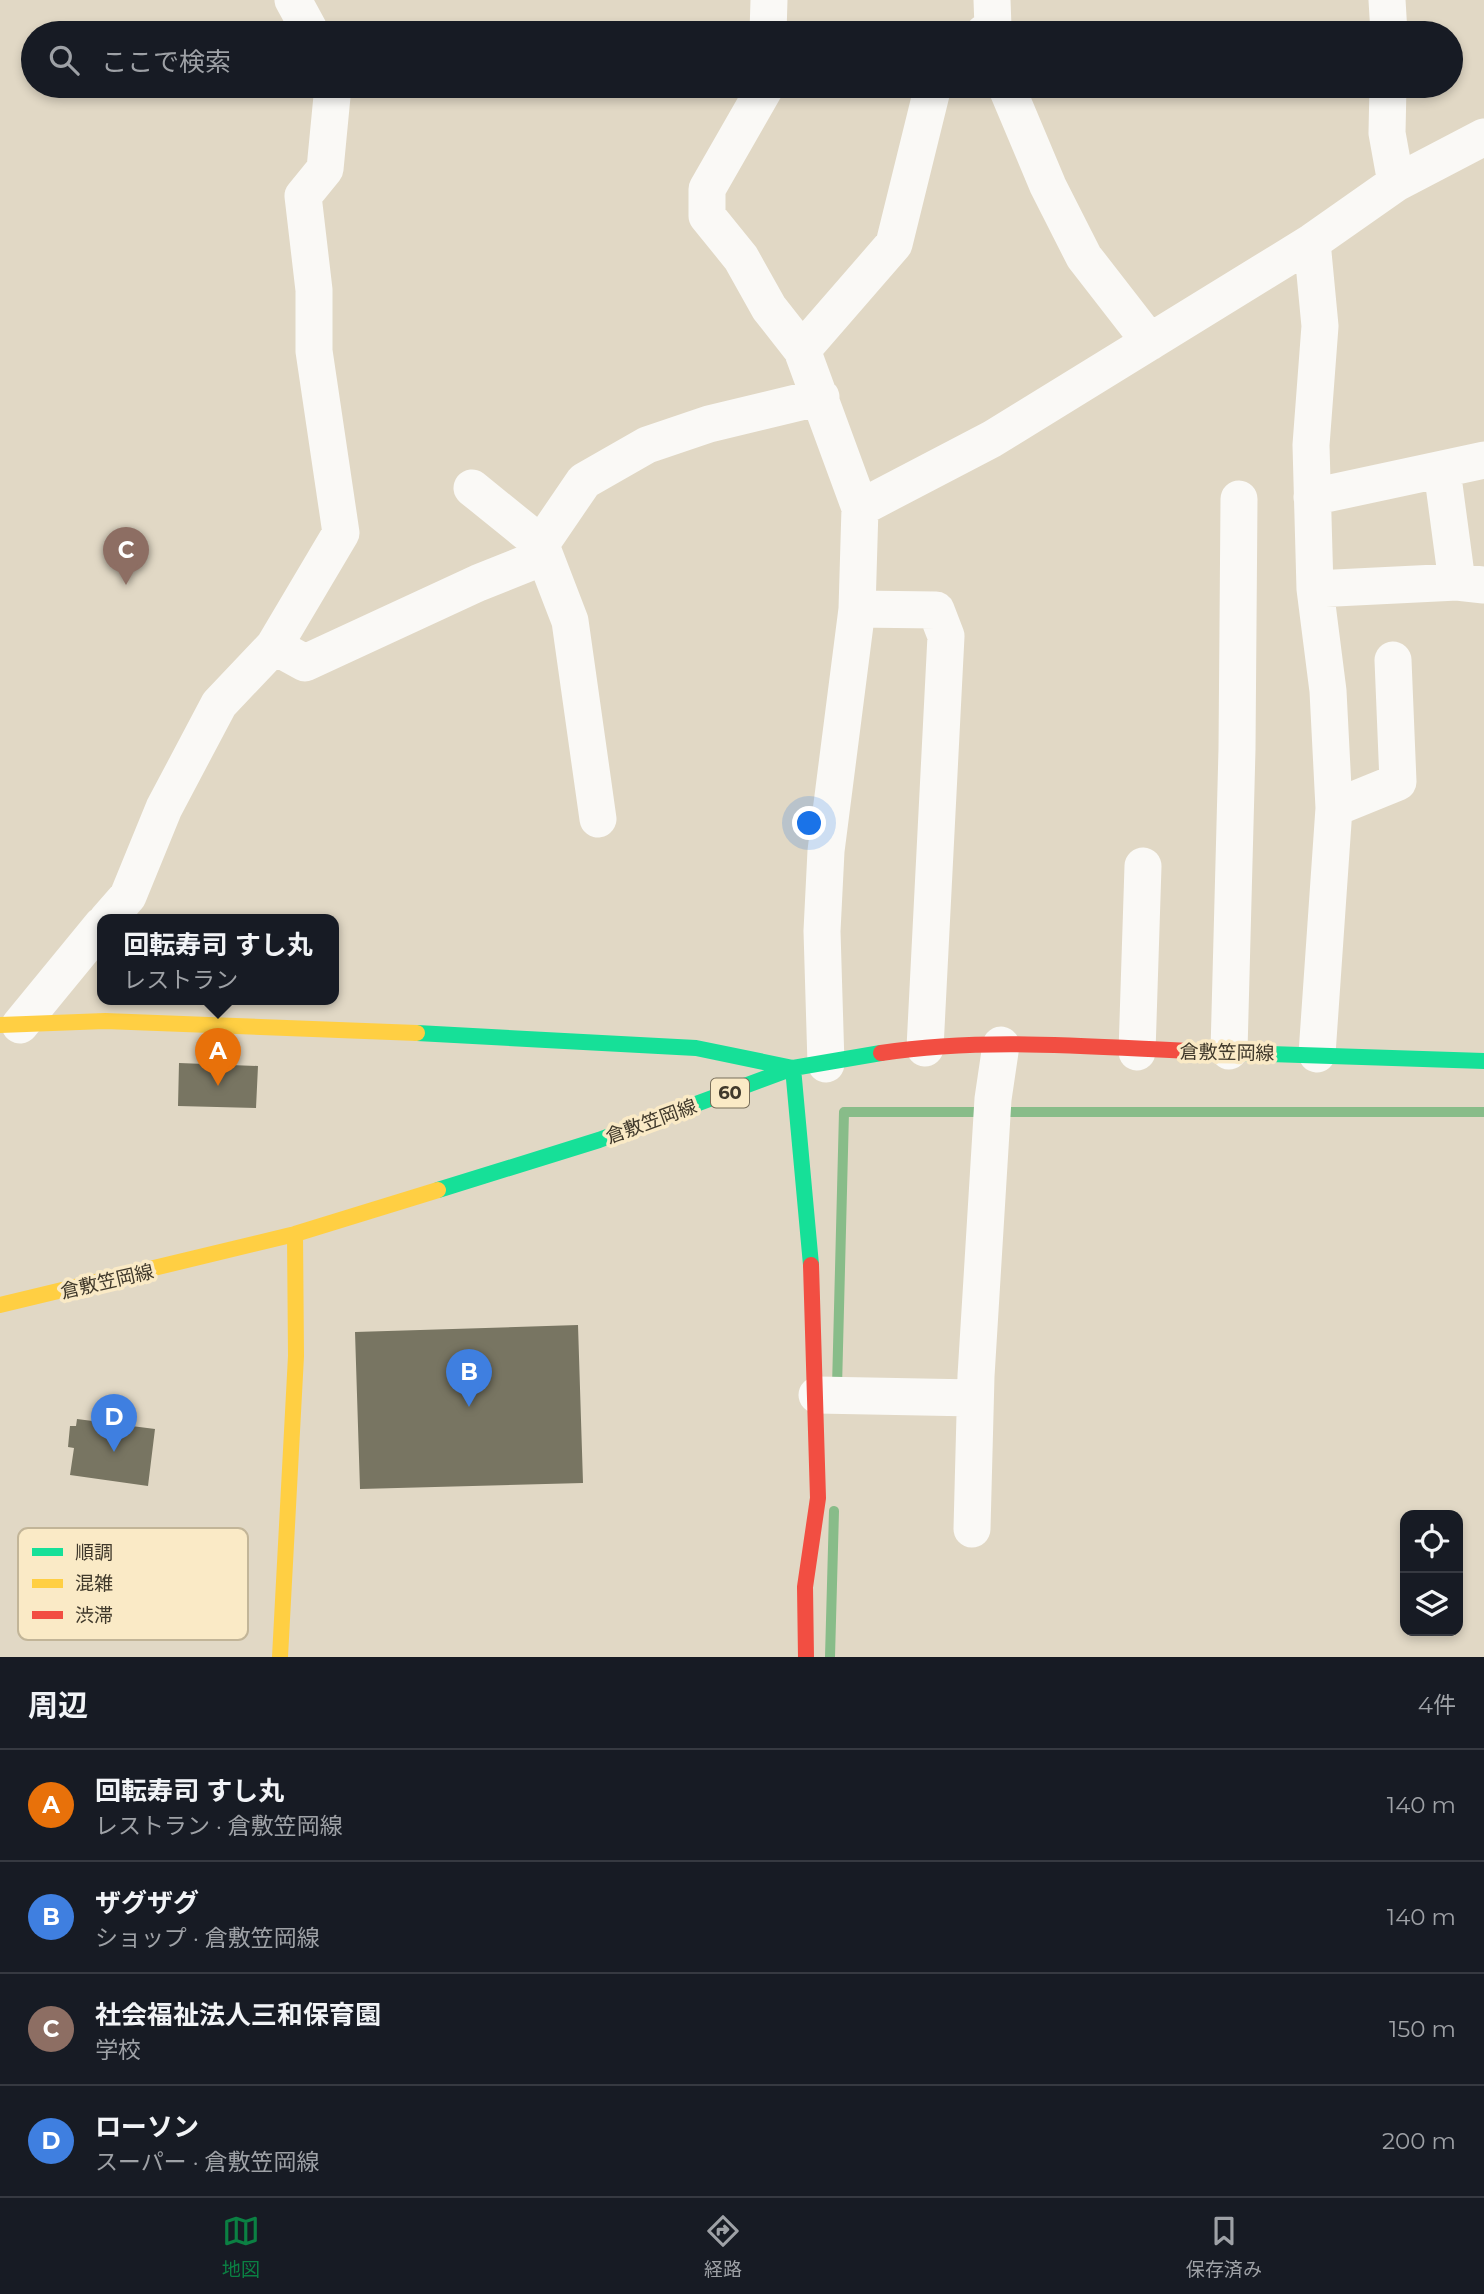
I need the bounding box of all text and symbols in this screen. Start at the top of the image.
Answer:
search box [21,21,1463,98]
icon: search [45,41,83,79]
text: ここで検索 [101,46,231,78]
pin: C [103,527,149,585]
your location [792,806,826,840]
popup [97,914,339,1005]
text: 回転寿司 すし丸 [123,929,313,961]
text: レストラン [123,966,238,994]
pin: A [195,1028,241,1086]
street label: 倉敷笠岡線 [1179,1040,1275,1065]
road number: 60 [711,1078,749,1108]
street label: 倉敷笠岡線 [603,1094,700,1149]
street label: 倉敷笠岡線 [58,1260,156,1303]
pin: B [446,1349,492,1407]
pin: D [91,1394,137,1452]
map controls [1400,1510,1463,1636]
button: locate [1400,1510,1463,1573]
legend [18,1528,248,1640]
text: 順調 [75,1541,113,1564]
text: 混雑 [75,1572,113,1595]
button: layers [1400,1573,1463,1636]
text: 渋滞 [75,1604,113,1627]
text: 周辺 [28,1687,88,1724]
text: 4件 [1418,1691,1456,1719]
text: 回転寿司 すし丸 [95,1775,284,1807]
text: A [42,1791,60,1819]
text: 140 m [1387,1791,1456,1819]
text: レストラン · 倉敷笠岡線 [95,1812,343,1840]
text: ザグザグ [95,1887,199,1919]
text: B [42,1903,60,1931]
text: 140 m [1387,1903,1456,1931]
text: ショップ · 倉敷笠岡線 [95,1924,320,1952]
text: 社会福祉法人三和保育園 [95,1999,381,2031]
text: C [43,2015,59,2043]
text: 150 m [1389,2015,1456,2043]
text: 学校 [95,2036,141,2064]
text: ローソン [95,2111,199,2143]
text: D [42,2127,61,2155]
text: 200 m [1382,2127,1456,2155]
text: スーパー · 倉敷笠岡線 [95,2148,320,2176]
tab: 地図 [222,2212,260,2281]
tab: 経路 [704,2212,742,2281]
tab: 保存済み [1186,2212,1262,2281]

